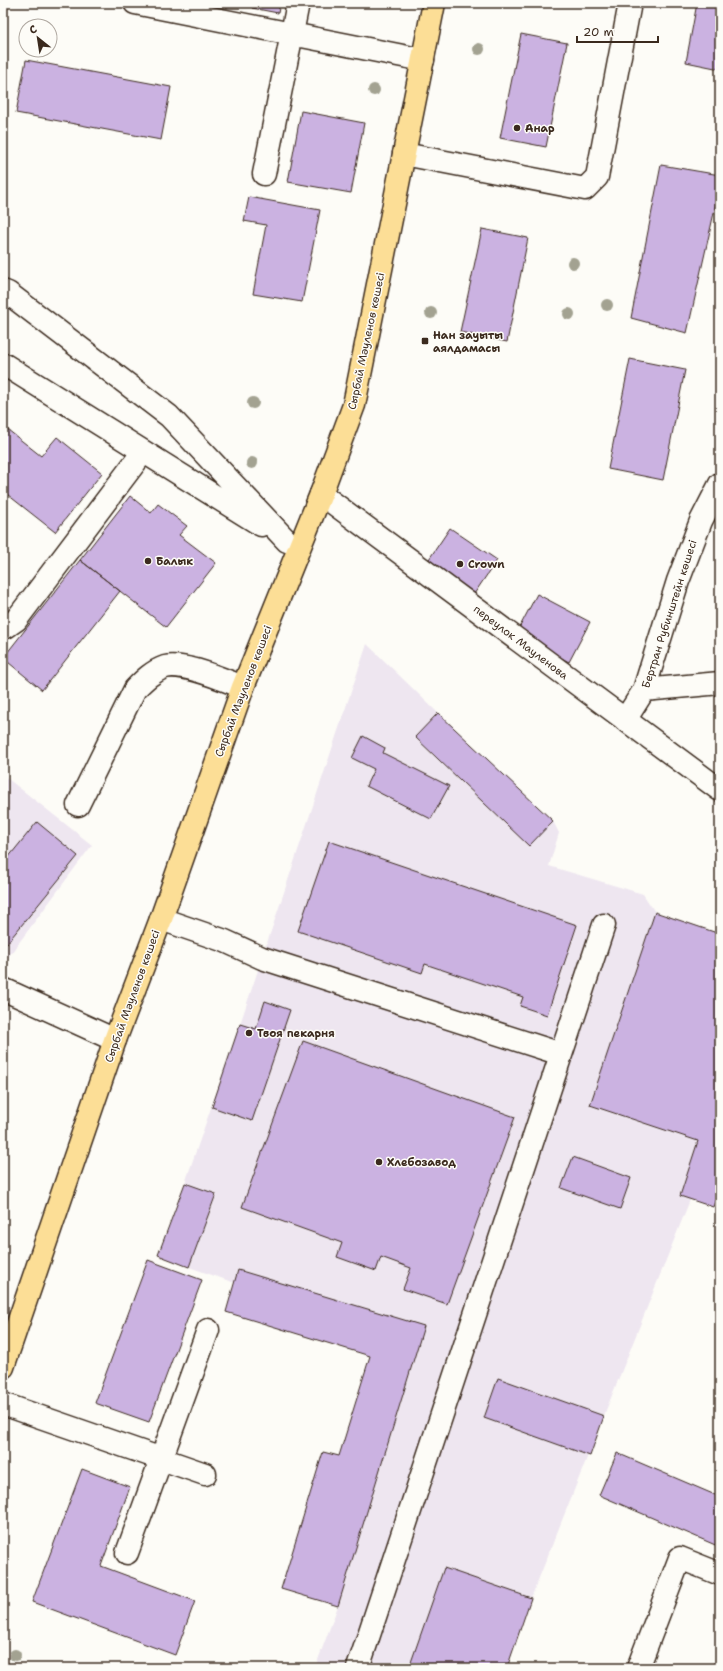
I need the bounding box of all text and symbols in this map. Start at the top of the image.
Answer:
north arrow [18,18,58,58]
scale bar [577,18,658,44]
text: С [27,21,40,38]
text: 20 m [583,24,614,40]
place label: Анар [525,121,555,136]
marker: Анар [512,123,522,133]
street label: Сырбай Мәуленов көшесі [345,271,388,411]
place label: Нан зауыты аялдамасы [433,328,503,356]
marker: Нан зауыты аялдамасы [420,336,430,346]
street label: Бертран Рубинштейн көшесі [638,538,701,690]
place label: Балык [156,554,193,569]
marker: Балык [143,556,153,566]
place label: Crown [468,557,505,572]
marker: Crown [455,559,465,569]
street label: переулок Мауленова [470,602,571,683]
street label: Сырбай Мәуленов көшесі [211,623,276,759]
street label: Сырбай Мәуленов көшесі [101,928,163,1065]
place label: Твоя пекарня [257,1026,335,1041]
marker: Твоя пекарня [244,1028,254,1038]
place label: Хлебозавод [387,1155,456,1170]
marker: Хлебозавод [374,1157,384,1167]

